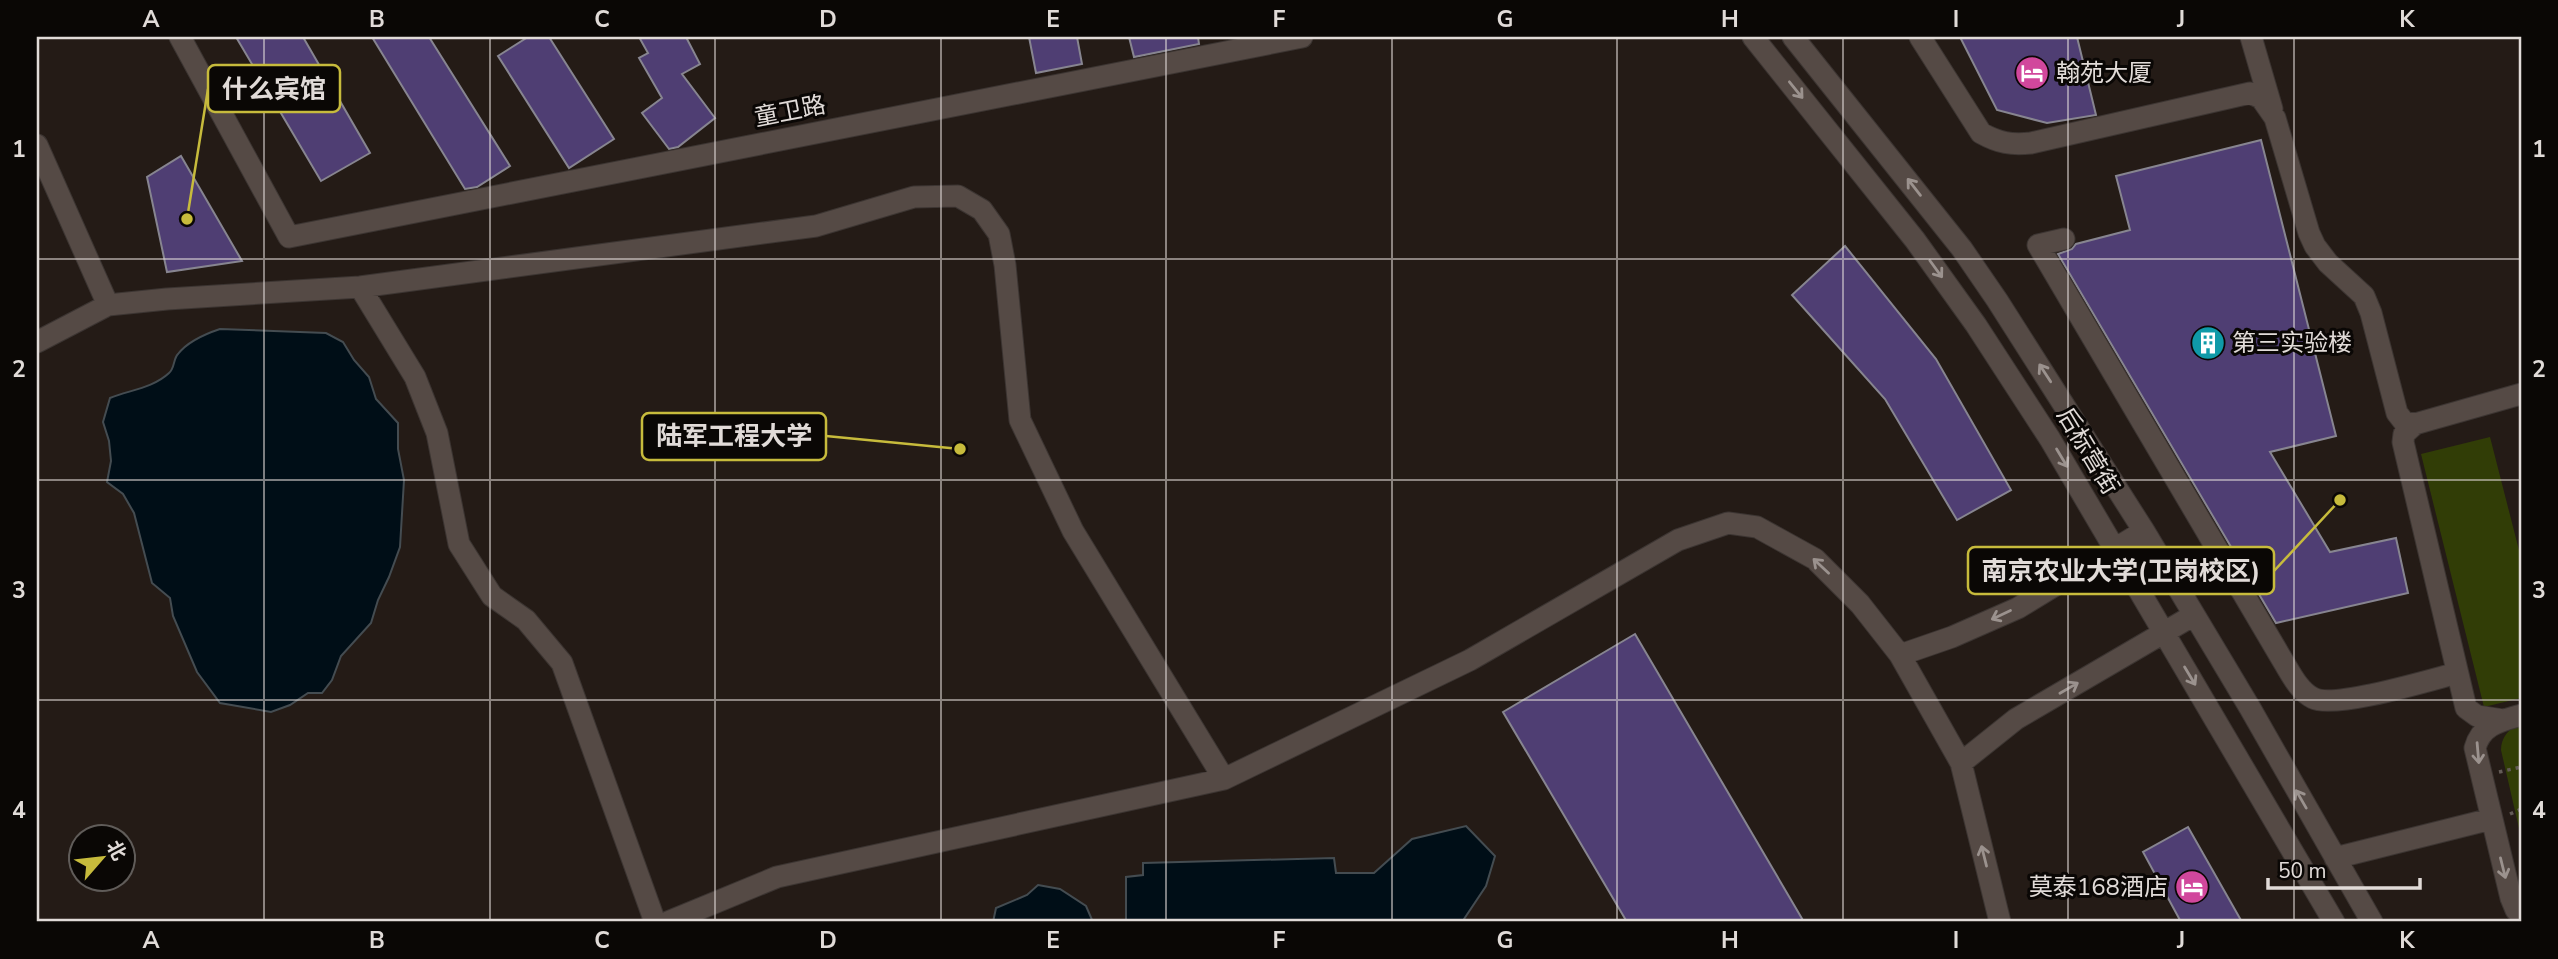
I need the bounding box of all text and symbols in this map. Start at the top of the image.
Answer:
text: A [142,4,160,35]
text: B [369,4,385,35]
text: C [594,4,610,35]
text: D [819,4,837,35]
text: E [1046,4,1060,35]
text: F [1273,4,1286,35]
text: G [1497,4,1513,35]
text: H [1721,4,1739,35]
text: I [1953,4,1959,35]
text: J [2176,4,2185,35]
text: K [2399,4,2415,35]
hotel icon: 翰苑大厦 [2013,54,2051,92]
place label: 翰苑大厦 [2056,57,2152,89]
callout: 什么宾馆 [208,65,340,112]
text: 什么宾馆 [222,72,326,107]
one-way arrow [1788,80,1803,99]
street label: 童卫路 [752,88,828,134]
text: 1 [12,134,26,165]
text: 1 [2532,134,2546,165]
one-way arrow [1906,179,1921,197]
one-way arrow [1929,259,1943,278]
building icon: 第三实验楼 [2189,324,2227,362]
place label: 第三实验楼 [2232,327,2352,359]
text: 2 [12,354,26,385]
text: 2 [2532,354,2546,385]
one-way arrow [2037,364,2051,384]
street label: 后标营街 [2050,402,2126,500]
callout: 陆军工程大学 [642,413,826,460]
text: 陆军工程大学 [656,419,812,454]
one-way arrow [2055,448,2069,468]
callout: 南京农业大学(卫岗校区) [1968,547,2274,594]
text: 南京农业大学(卫岗校区) [1982,554,2260,589]
one-way arrow [1812,558,1830,574]
text: 3 [12,575,26,606]
text: 3 [2532,575,2546,606]
one-way arrow [1991,609,2012,623]
one-way arrow [2183,665,2197,685]
one-way arrow [2058,681,2079,694]
one-way arrow [2472,742,2485,764]
one-way arrow [2294,789,2308,809]
text: 4 [12,795,26,826]
text: 4 [2532,795,2546,826]
north arrow [66,822,136,892]
text: 北 [100,836,132,865]
one-way arrow [1977,845,1990,868]
scale bar [2268,847,2420,891]
one-way arrow [2497,856,2510,879]
text: 50 m [2278,857,2327,885]
hotel icon: 莫泰168酒店 [2173,868,2211,906]
place label: 莫泰168酒店 [2029,871,2168,903]
text: A [142,925,160,956]
text: B [369,925,385,956]
text: C [594,925,610,956]
text: D [819,925,837,956]
text: E [1046,925,1060,956]
text: F [1273,925,1286,956]
text: G [1497,925,1513,956]
text: H [1721,925,1739,956]
text: I [1953,925,1959,956]
text: J [2176,925,2185,956]
text: K [2399,925,2415,956]

